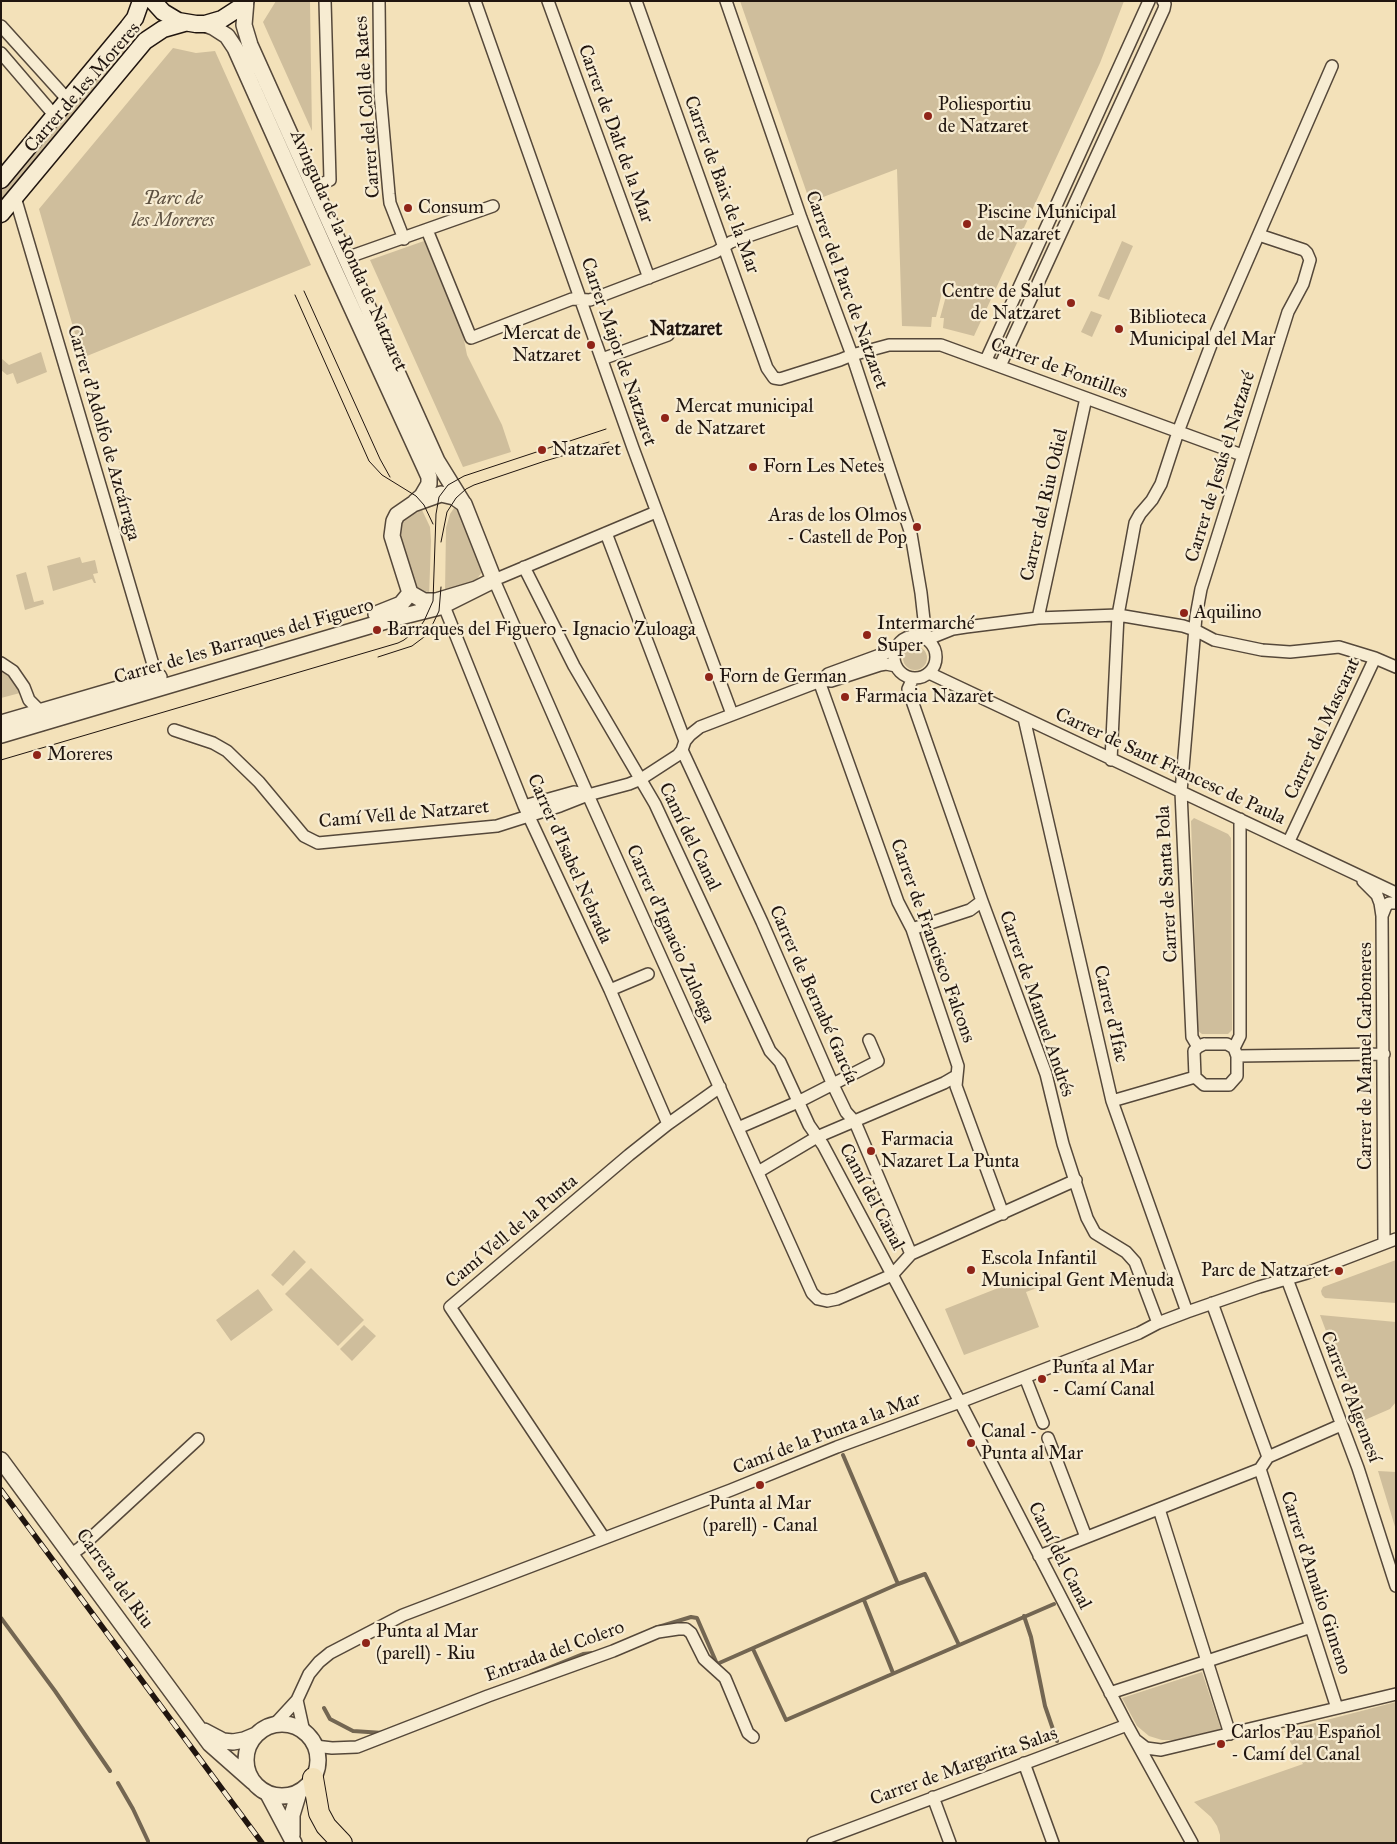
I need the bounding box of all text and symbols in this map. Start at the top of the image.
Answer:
street label: Carrer del Coll de Rates [350,15,386,199]
street label: Carrer de les Moreres [20,18,146,158]
street label: Carrer de Dalt de la Mar [572,42,658,226]
street label: Carrer de Baix de la Mar [678,93,764,277]
place label: Poliesportiu de Natzaret [938,94,1031,138]
marker: Poliesportiu de Natzaret [922,110,934,122]
street label: Avinguda de la Ronda de Natzaret [284,127,412,375]
park label: Parc de les Moreres [132,188,214,232]
street label: Carrer del Parc de Natzaret [800,188,892,392]
place label: Consum [418,197,484,219]
marker: Consum [402,202,414,214]
place label: Piscine Municipal de Nazaret [977,202,1116,246]
marker: Piscine Municipal de Nazaret [961,218,973,230]
street label: Carrer Major de Natzaret [575,255,661,449]
place label: Centre de Salut de Natzaret [942,281,1061,325]
marker: Centre de Salut de Natzaret [1065,297,1077,309]
place label: Biblioteca Municipal del Mar [1129,307,1275,351]
district label: Natzaret [650,318,722,342]
street label: Carrer d'Adolfo de Azcárraga [61,323,145,543]
place label: Mercat de Natzaret [502,323,581,367]
marker: Biblioteca Municipal del Mar [1113,323,1125,335]
street label: Carrer de Fontilles [987,334,1131,404]
marker: Mercat de Natzaret [585,339,597,351]
street label: Carrer de Jesús el Natzaré [1181,369,1261,565]
place label: Mercat municipal de Natzaret [675,396,814,440]
marker: Mercat municipal de Natzaret [659,412,671,424]
street label: Carrer del Riu Odiel [1016,427,1074,583]
place label: Natzaret [552,439,621,461]
marker: Natzaret [536,444,548,456]
place label: Forn Les Netes [763,456,884,478]
marker: Forn Les Netes [747,461,759,473]
place label: Aras de los Olmos - Castell de Pop [769,505,907,549]
marker: Aras de los Olmos - Castell de Pop [911,521,923,533]
street label: Carrer de les Barraques del Figuero [112,594,376,690]
place label: Aquilino [1194,602,1261,624]
marker: Aquilino [1178,607,1190,619]
place label: Intermarché Super [877,613,975,657]
place label: Barraques del Figuero - Ignacio Zuloaga [387,619,696,641]
marker: Barraques del Figuero - Ignacio Zuloaga [371,624,383,636]
marker: Intermarché Super [861,629,873,641]
street label: Carrer del Mascarat [1280,655,1366,803]
place label: Forn de German [719,666,847,688]
marker: Forn de German [703,671,715,683]
place label: Farmacia Nazaret [855,686,994,708]
marker: Farmacia Nazaret [839,691,851,703]
street label: Carrer de Sant Francesc de Paula [1051,704,1289,830]
place label: Moreres [47,744,113,766]
marker: Moreres [31,749,43,761]
street label: Carrer d'Isabel Nebrada [521,771,617,947]
street label: Camí del Canal [653,779,725,895]
street label: Camí Vell de Natzaret [318,796,490,834]
street label: Carrer de Santa Pola [1153,805,1183,963]
street label: Carrer de Francisco Falcons [884,836,980,1046]
street label: Carrer d'Ignacio Zuloaga [620,842,720,1026]
street label: Carrer de Bernabé García [763,902,863,1088]
street label: Carrer de Manuel Andrés [993,908,1079,1100]
street label: Carrer de Manuel Carboneres [1355,942,1377,1170]
street label: Carrer d'Ifac [1088,963,1132,1065]
place label: Farmacia Nazaret La Punta [881,1129,1019,1173]
street label: Camí del Canal [833,1140,909,1254]
marker: Farmacia Nazaret La Punta [865,1145,877,1157]
street label: Camí Vell de la Punta [441,1170,583,1294]
place label: Escola Infantil Municipal Gent Menuda [981,1248,1174,1292]
place label: Parc de Natzaret [1201,1260,1329,1282]
marker: Escola Infantil Municipal Gent Menuda [965,1264,977,1276]
marker: Parc de Natzaret [1333,1265,1345,1277]
street label: Carrer d'Algemesí [1315,1328,1385,1466]
place label: Punta al Mar - Camí Canal [1052,1357,1155,1401]
marker: Punta al Mar - Camí Canal [1036,1373,1048,1385]
street label: Camí de la Punta a la Mar [730,1388,924,1480]
place label: Canal - Punta al Mar [981,1421,1083,1465]
marker: Canal - Punta al Mar [965,1437,977,1449]
marker: Punta al Mar (parell) - Canal [754,1479,766,1491]
street label: Carrer d'Amalio Gimeno [1275,1488,1355,1678]
place label: Punta al Mar (parell) - Canal [702,1493,818,1537]
street label: Camí del Canal [1022,1499,1096,1613]
street label: Carrera del Riu [70,1525,158,1633]
street label: Entrada del Colero [482,1616,628,1688]
place label: Punta al Mar (parell) - Riu [376,1621,478,1665]
marker: Punta al Mar (parell) - Riu [360,1637,372,1649]
place label: Carlos Pau Español - Camí del Canal [1231,1722,1381,1766]
street label: Carrer de Margarita Salas [867,1723,1061,1811]
marker: Carlos Pau Español - Camí del Canal [1215,1738,1227,1750]

